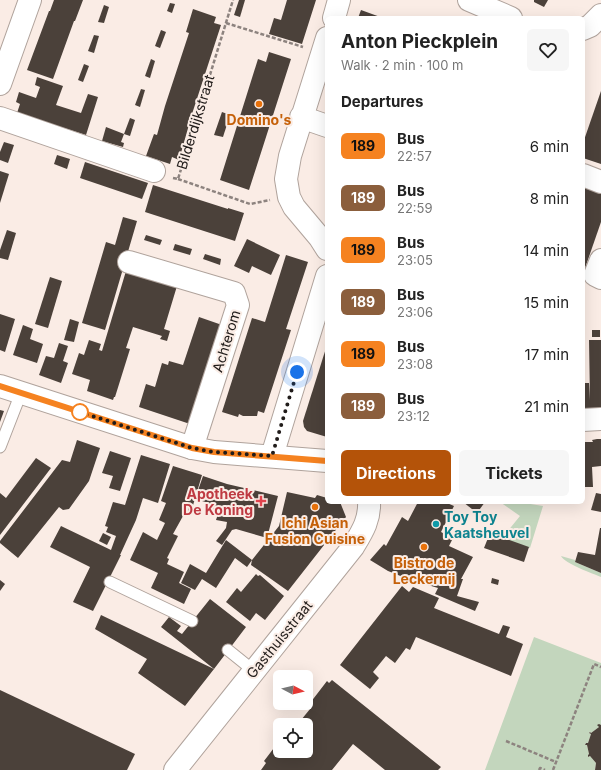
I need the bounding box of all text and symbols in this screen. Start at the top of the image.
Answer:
button: heart [527,29,569,71]
text: Anton Pieckplein [341,30,498,53]
text: Walk · 2 min · 100 m [341,57,463,73]
street label: Bilderdijkstraat [173,72,218,171]
text: Departures [341,92,423,111]
marker: Domino's [254,99,264,109]
place label: Domino's [227,111,292,128]
text: Bus [397,129,425,148]
text: 189 [351,137,375,154]
text: 6 min [530,137,569,156]
text: 22:57 [397,148,432,164]
text: Bus [397,181,425,200]
text: 189 [351,189,375,206]
text: 8 min [530,189,569,208]
text: 22:59 [397,200,433,216]
text: Bus [397,233,425,252]
text: 189 [351,241,375,258]
text: 14 min [523,241,569,260]
text: 23:05 [397,252,433,268]
text: Bus [397,285,425,304]
text: 189 [351,293,375,310]
text: 15 min [524,293,569,312]
text: 23:06 [397,304,433,320]
street label: Achterom [208,308,244,374]
text: Bus [397,337,425,356]
text: 189 [351,345,375,362]
text: 17 min [525,345,569,364]
text: 23:08 [397,356,433,372]
your location [287,362,307,382]
text: Bus [397,389,425,408]
text: 189 [351,397,375,414]
text: 21 min [524,397,569,416]
unlabelled marker [71,403,89,421]
text: 23:12 [397,408,430,424]
button: Directions [341,450,451,496]
button: Tickets [459,450,569,496]
place label: Apotheek De Koning [183,485,254,518]
marker: Apotheek De Koning [256,496,266,506]
marker: Ichi Asian Fusion Cuisine [310,502,320,512]
place label: Toy Toy Kaatsheuvel [444,508,529,541]
place label: Ichi Asian Fusion Cuisine [265,514,365,547]
marker: Toy Toy Kaatsheuvel [431,519,441,529]
marker: Bistro de Leckernij [419,542,429,552]
place label: Bistro de Leckernij [393,554,456,587]
street label: Gasthuisstraat [242,596,316,681]
north arrow [273,670,313,710]
map controls [273,670,313,758]
button: locate [273,718,313,758]

